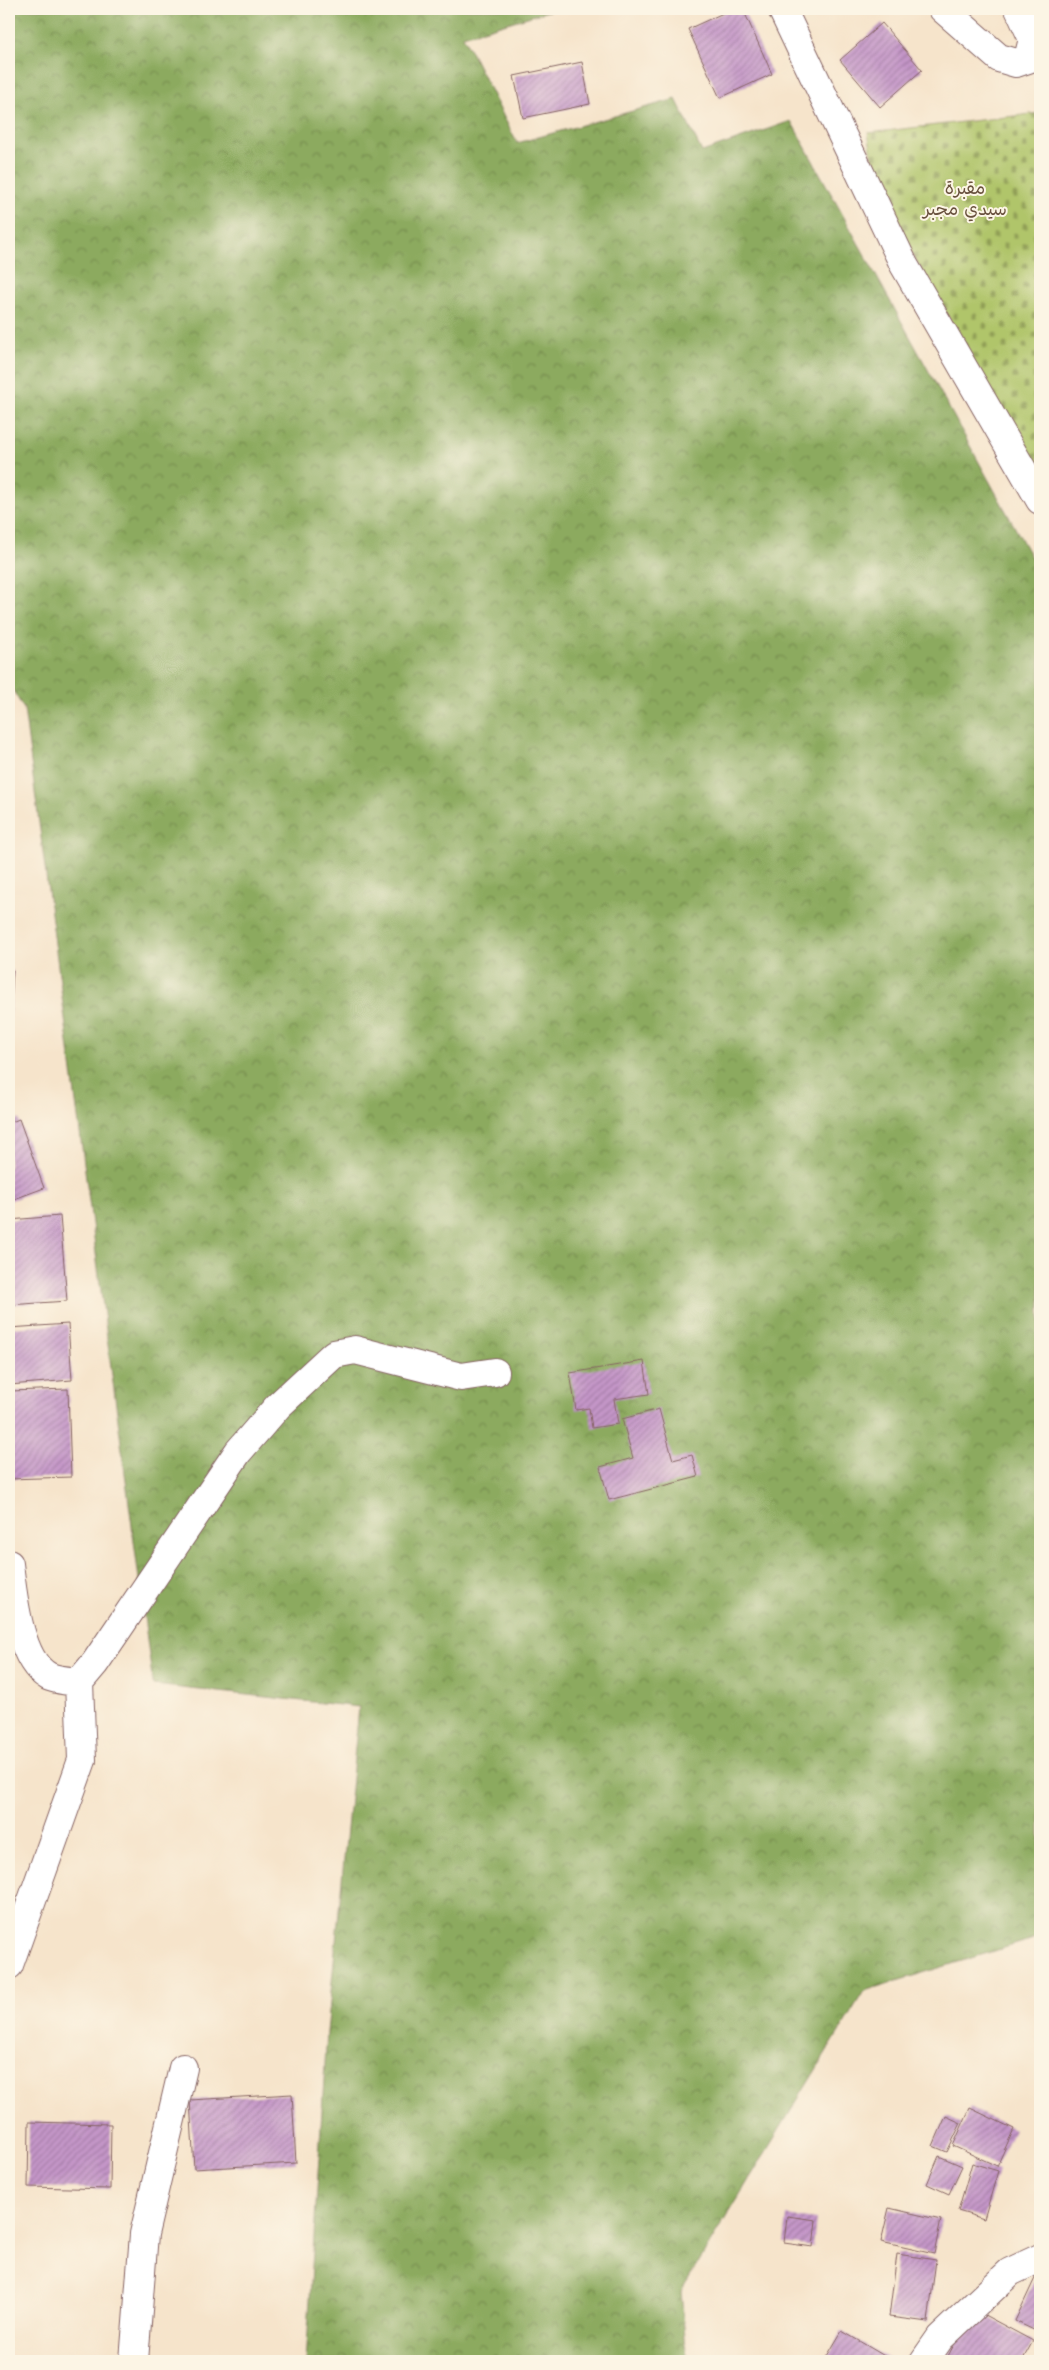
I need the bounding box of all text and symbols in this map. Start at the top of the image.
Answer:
park label: مقبرة سيدي مجبر [921,176,1007,222]

